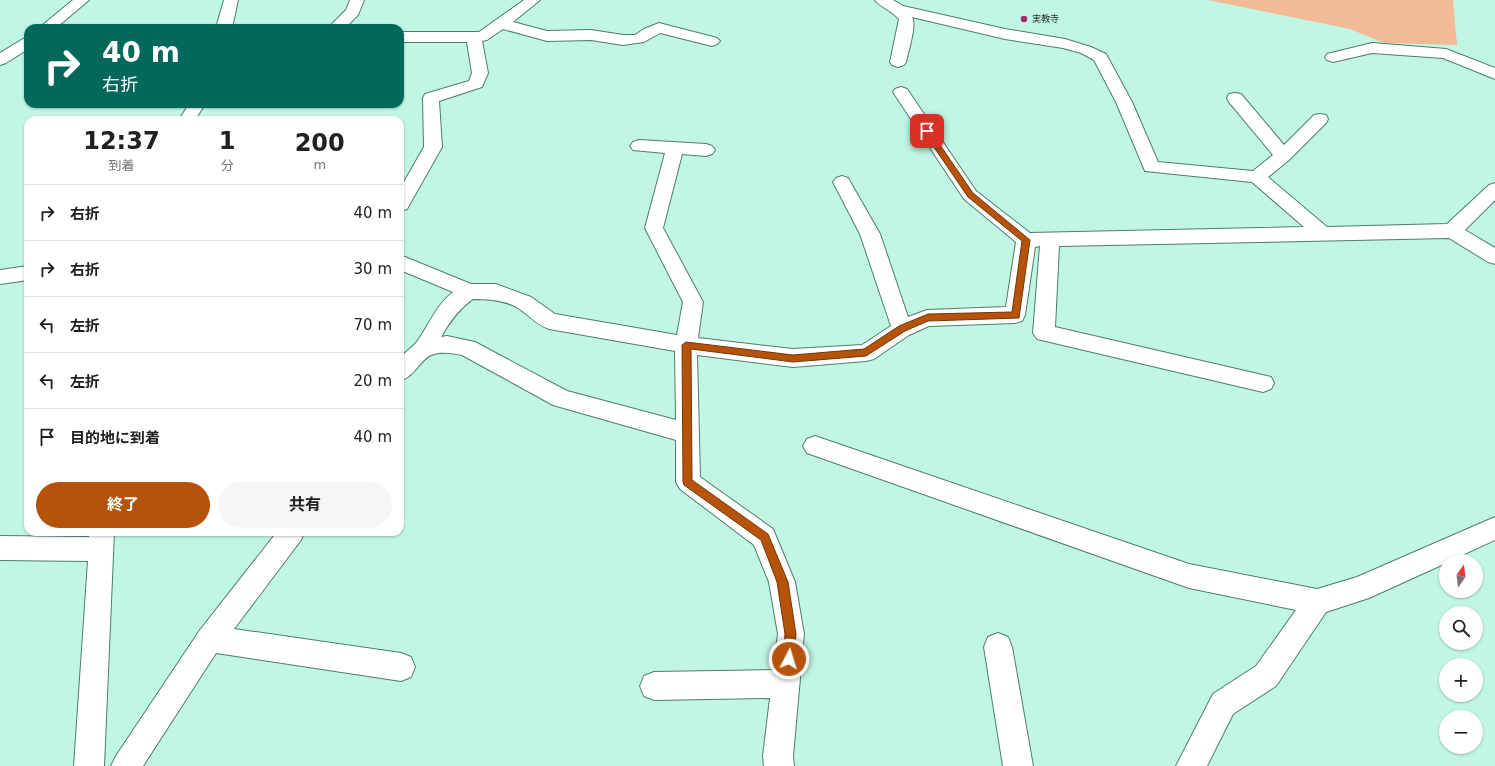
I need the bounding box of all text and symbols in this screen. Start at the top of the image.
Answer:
marker: 実教寺 [1019,14,1029,24]
place label: 実教寺 [1032,14,1059,24]
text: 40 m [102,36,180,69]
icon: right [36,40,88,92]
text: 右折 [102,74,138,95]
pin [910,114,944,148]
icon: arrive [916,120,938,142]
text: 12:37 [83,127,160,155]
text: 1 [219,127,235,155]
text: 200 [295,129,345,157]
text: m [313,157,326,172]
text: 到着 [108,158,134,173]
text: 分 [221,158,234,173]
icon: right [36,202,58,224]
text: 40 m [354,204,392,222]
text: 右折 [70,205,100,223]
icon: right [36,258,58,280]
text: 30 m [354,260,392,278]
text: 右折 [70,261,100,279]
icon: left [36,314,58,336]
text: 70 m [354,316,392,334]
text: 左折 [70,317,100,335]
icon: left [36,370,58,392]
text: 20 m [354,372,392,390]
text: 左折 [70,373,100,391]
icon: arrive [36,426,58,448]
text: 40 m [354,428,392,446]
text: 目的地に到着 [70,429,160,447]
button: 終了 [36,482,210,528]
button: 共有 [218,482,392,528]
north arrow [1439,554,1483,598]
map controls [1439,554,1483,754]
button: search [1439,606,1483,650]
position arrow [768,638,810,680]
button: + [1439,658,1483,702]
button: − [1439,710,1483,754]

